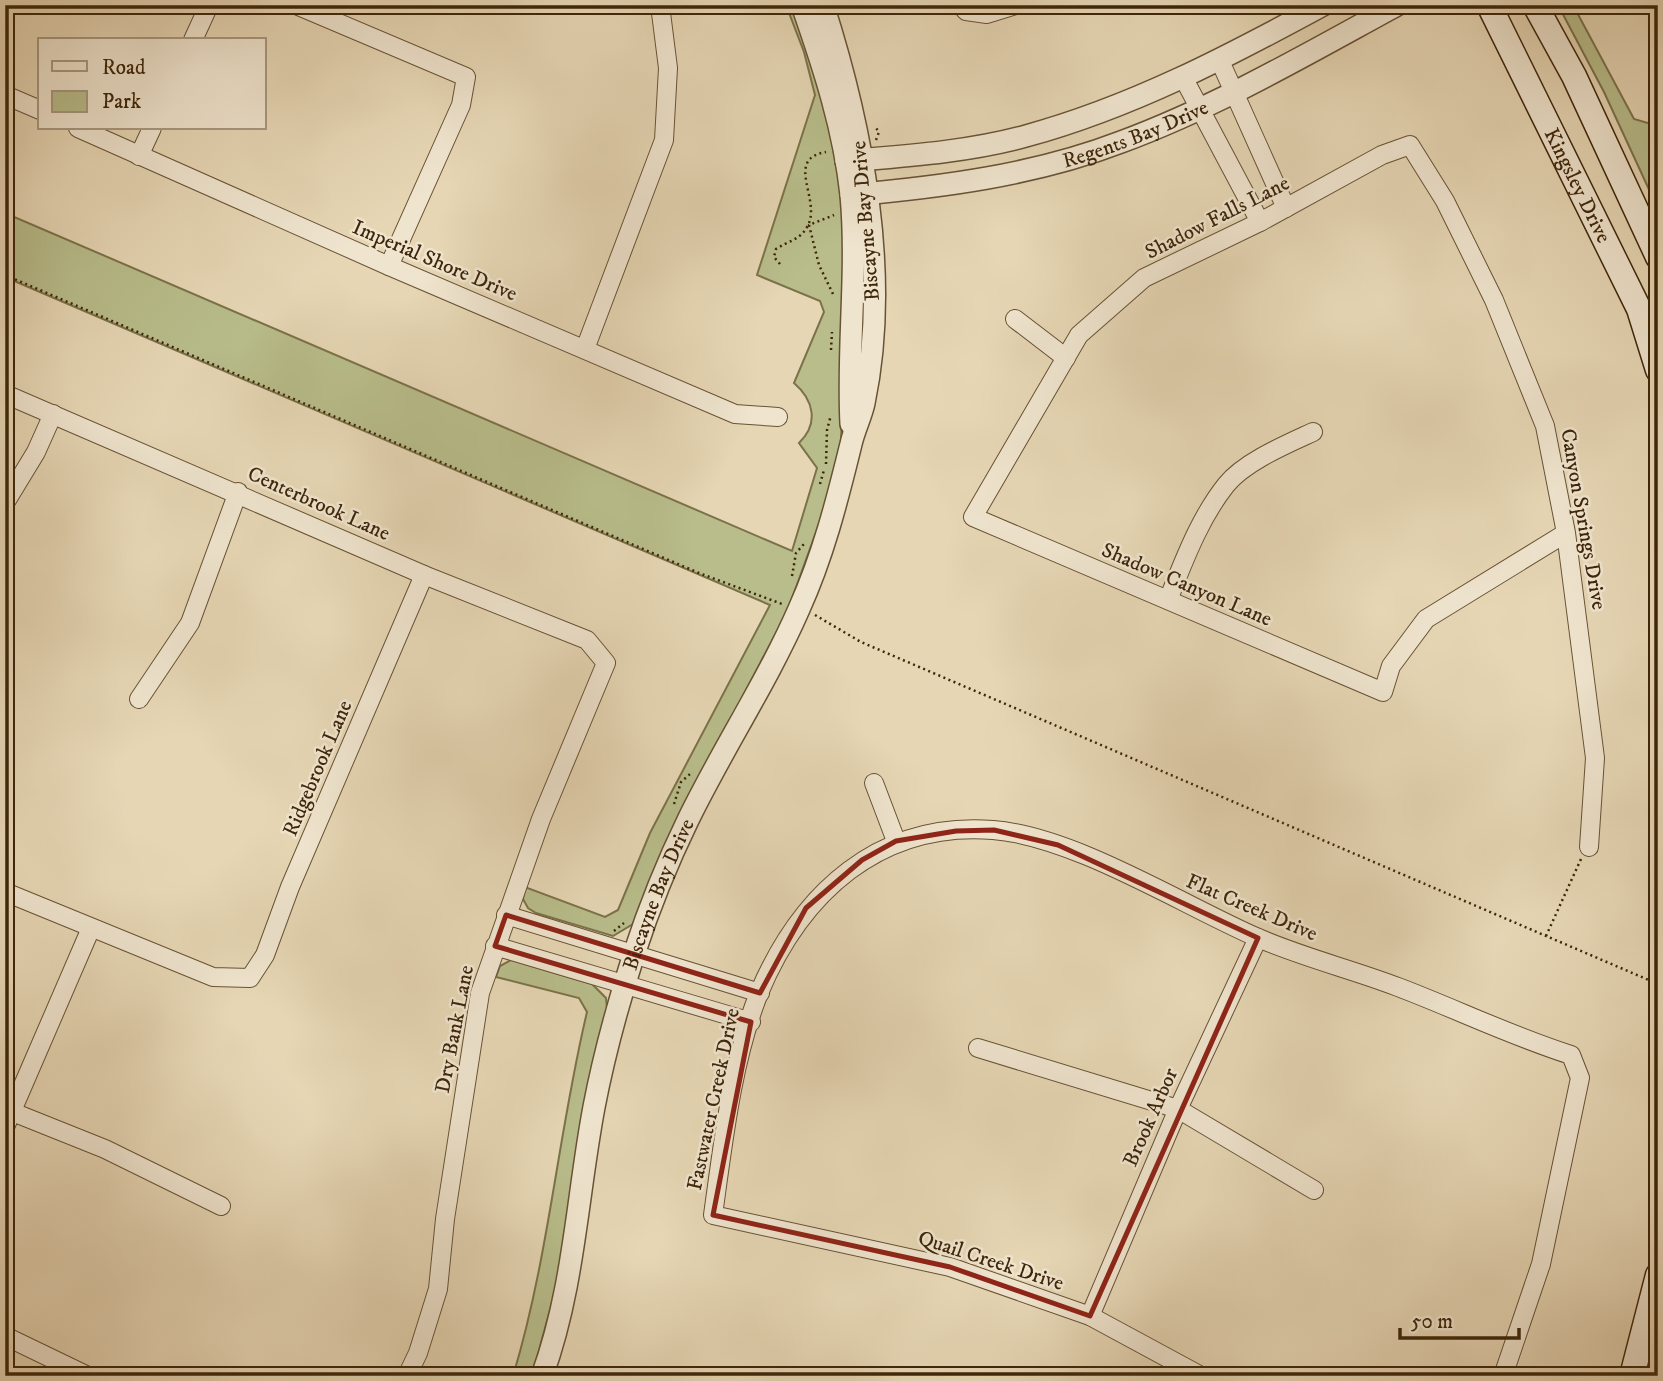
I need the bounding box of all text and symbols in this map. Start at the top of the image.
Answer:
legend [38,38,266,130]
text: Road [102,55,146,81]
text: Park [102,89,142,115]
street label: Regents Bay Drive [1060,95,1213,174]
street label: Kingsley Drive [1538,124,1616,248]
street label: Biscayne Bay Drive [846,139,886,302]
street label: Shadow Falls Lane [1141,170,1294,265]
street label: Imperial Shore Drive [348,214,521,307]
street label: Canyon Springs Drive [1554,427,1612,612]
street label: Centerbrook Lane [243,461,394,547]
street label: Shadow Canyon Lane [1098,537,1276,633]
street label: Ridgebrook Lane [278,696,358,840]
street label: Biscayne Bay Drive [618,814,701,974]
street label: Flat Creek Drive [1182,869,1321,947]
street label: Dry Bank Lane [430,963,480,1095]
street label: Fastwater Creek Drive [682,1005,746,1193]
street label: Brook Arbor [1118,1064,1184,1171]
street label: Quail Creek Drive [915,1225,1067,1297]
scale bar [1400,1297,1520,1341]
text: 50 m [1411,1309,1453,1335]

